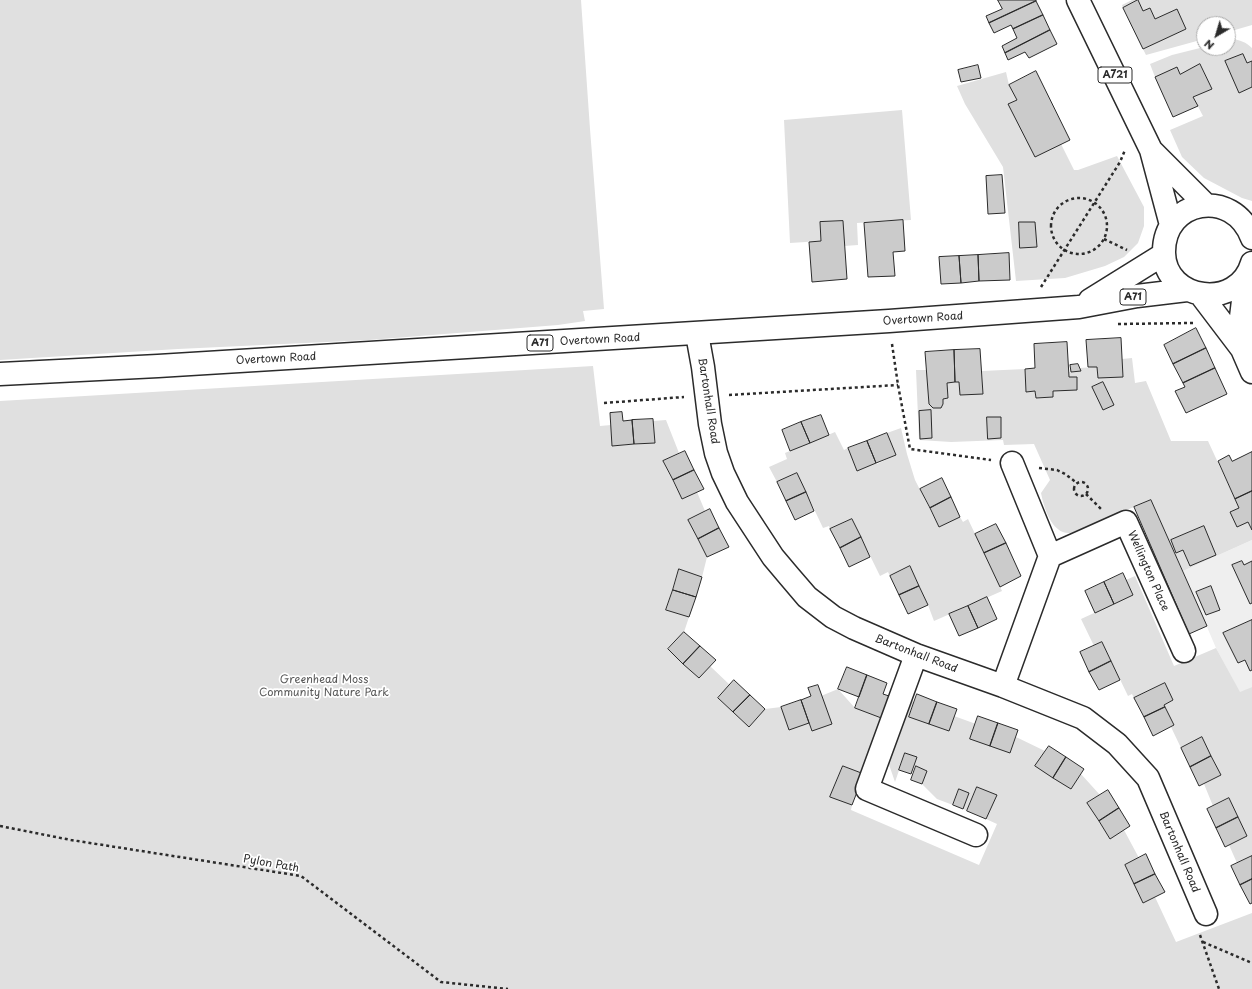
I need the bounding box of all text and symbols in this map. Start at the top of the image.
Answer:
north arrow [1196,16,1236,56]
text: N [1200,36,1218,54]
road number: A721 [1098,67,1132,83]
road number: A71 [1120,289,1146,305]
street label: Overtown Road [882,310,964,328]
street label: Overtown Road [559,331,641,349]
road number: A71 [527,335,553,351]
street label: Overtown Road [235,350,317,368]
street label: Bartonhall Road [695,357,721,445]
street label: Wellington Place [1124,529,1172,613]
street label: Bartonhall Road [873,632,959,676]
park label: Greenhead Moss Community Nature Park [259,673,389,699]
street label: Bartonhall Road [1156,809,1202,895]
street label: Pylon Path [242,853,300,875]

